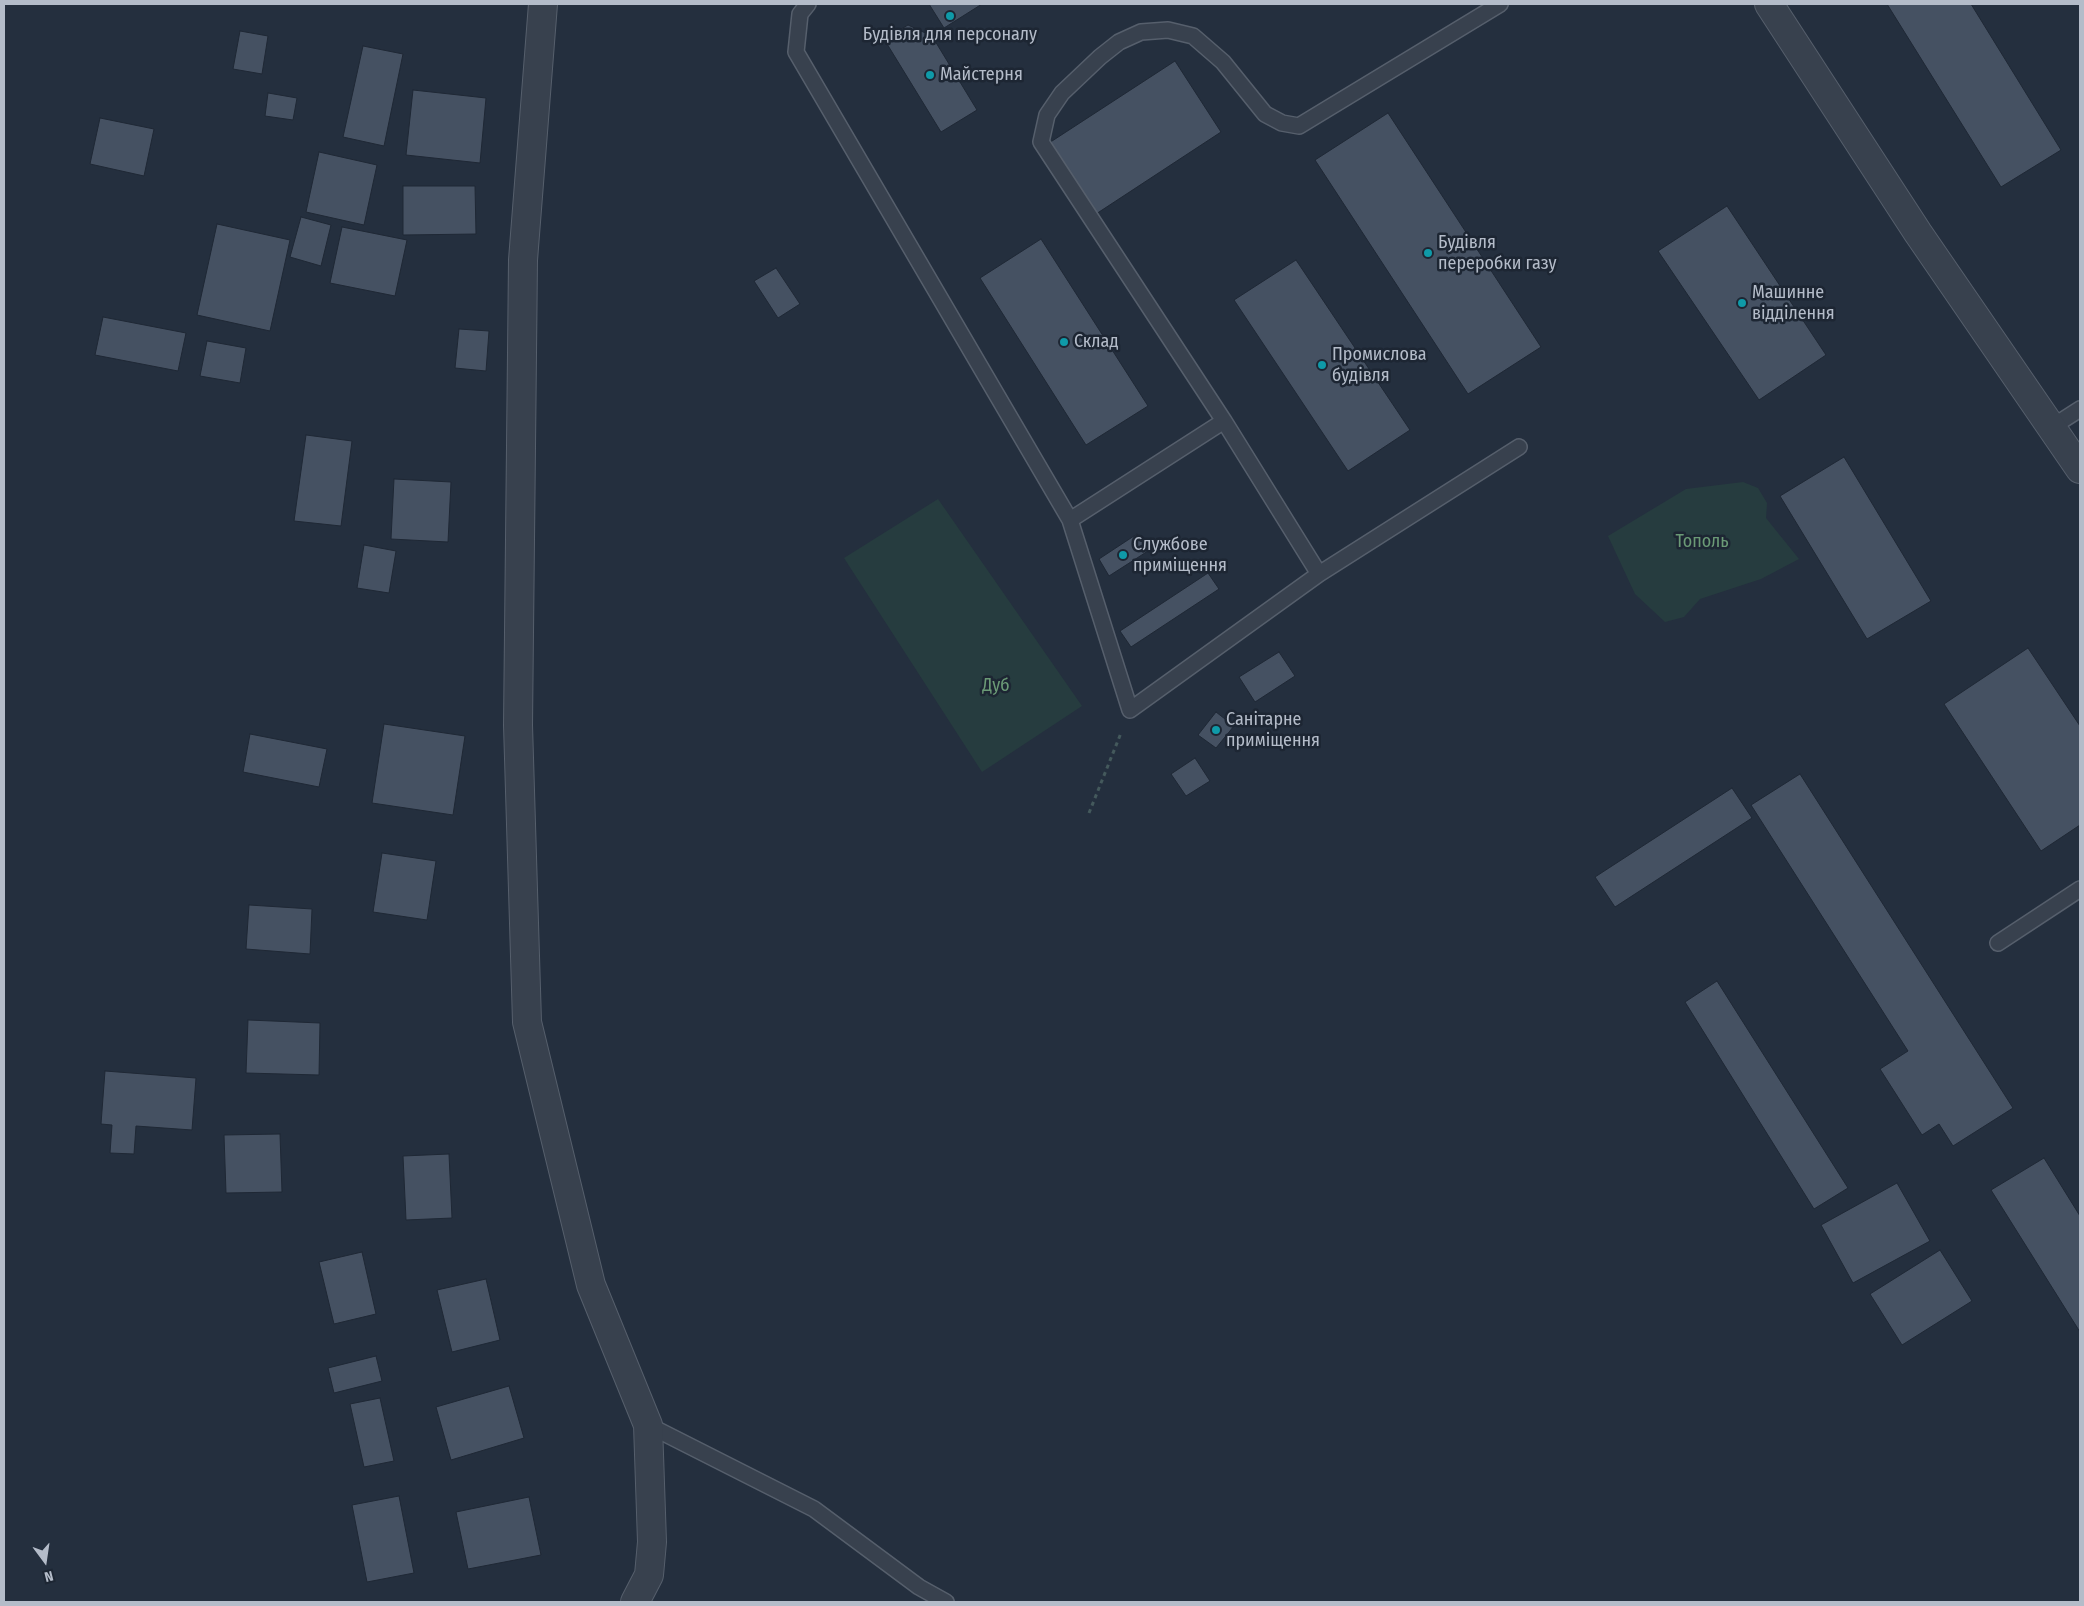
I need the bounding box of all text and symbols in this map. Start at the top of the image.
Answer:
marker: Будівля для персоналу [944,10,956,22]
place label: Будівля для персоналу [863,24,1037,46]
place label: Майстерня [940,64,1023,86]
marker: Майстерня [924,69,936,81]
place label: Будівля переробки газу [1438,232,1557,274]
marker: Будівля переробки газу [1422,247,1434,259]
place label: Машинне відділення [1752,282,1835,324]
marker: Машинне відділення [1736,297,1748,309]
place label: Склад [1074,331,1118,353]
marker: Склад [1058,336,1070,348]
place label: Промислова будівля [1332,344,1427,386]
marker: Промислова будівля [1316,359,1328,371]
park label: Тополь [1675,531,1729,553]
place label: Службове приміщення [1133,534,1227,576]
marker: Службове приміщення [1117,549,1129,561]
park label: Дуб [982,675,1010,697]
place label: Санітарне приміщення [1226,709,1320,752]
marker: Санітарне приміщення [1210,724,1222,736]
north arrow [20,1536,70,1586]
text: N [43,1567,55,1585]

